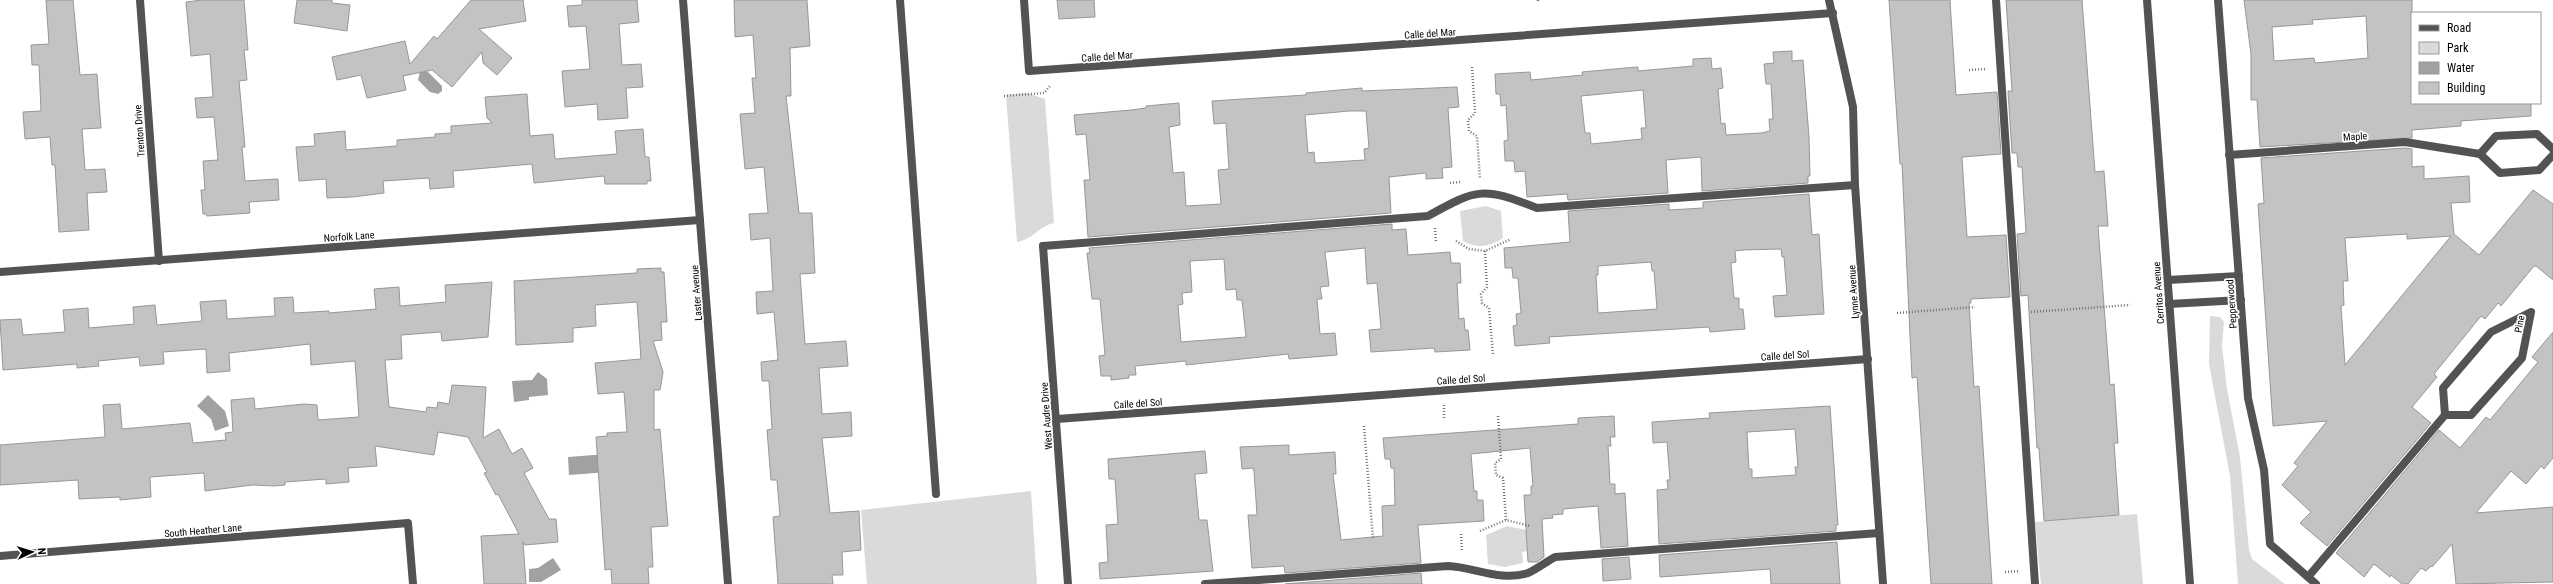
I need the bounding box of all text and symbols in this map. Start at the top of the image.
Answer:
legend [2411,12,2541,104]
text: Road [2447,21,2471,35]
street label: Calle del Mar [1404,26,1456,41]
text: Park [2447,41,2469,55]
street label: Calle del Mar [1081,49,1133,64]
text: Water [2447,61,2475,75]
text: Building [2447,81,2485,95]
street label: Trenton Drive [132,104,147,157]
street label: Maple [2343,130,2368,143]
street label: Norfolk Lane [323,229,375,244]
street label: Cerritos Avenue [2151,261,2166,324]
street label: Laster Avenue [689,264,704,321]
street label: Lynne Avenue [1846,264,1861,319]
street label: Pepperwood [2224,279,2239,329]
street label: Pine [2512,314,2527,334]
street label: Calle del Sol [1760,348,1810,363]
street label: Calle del Sol [1436,372,1486,387]
street label: West Audre Drive [1039,382,1054,450]
street label: Calle del Sol [1113,396,1163,411]
street label: South Heather Lane [164,522,243,539]
north arrow [12,532,52,572]
text: N [35,548,48,555]

